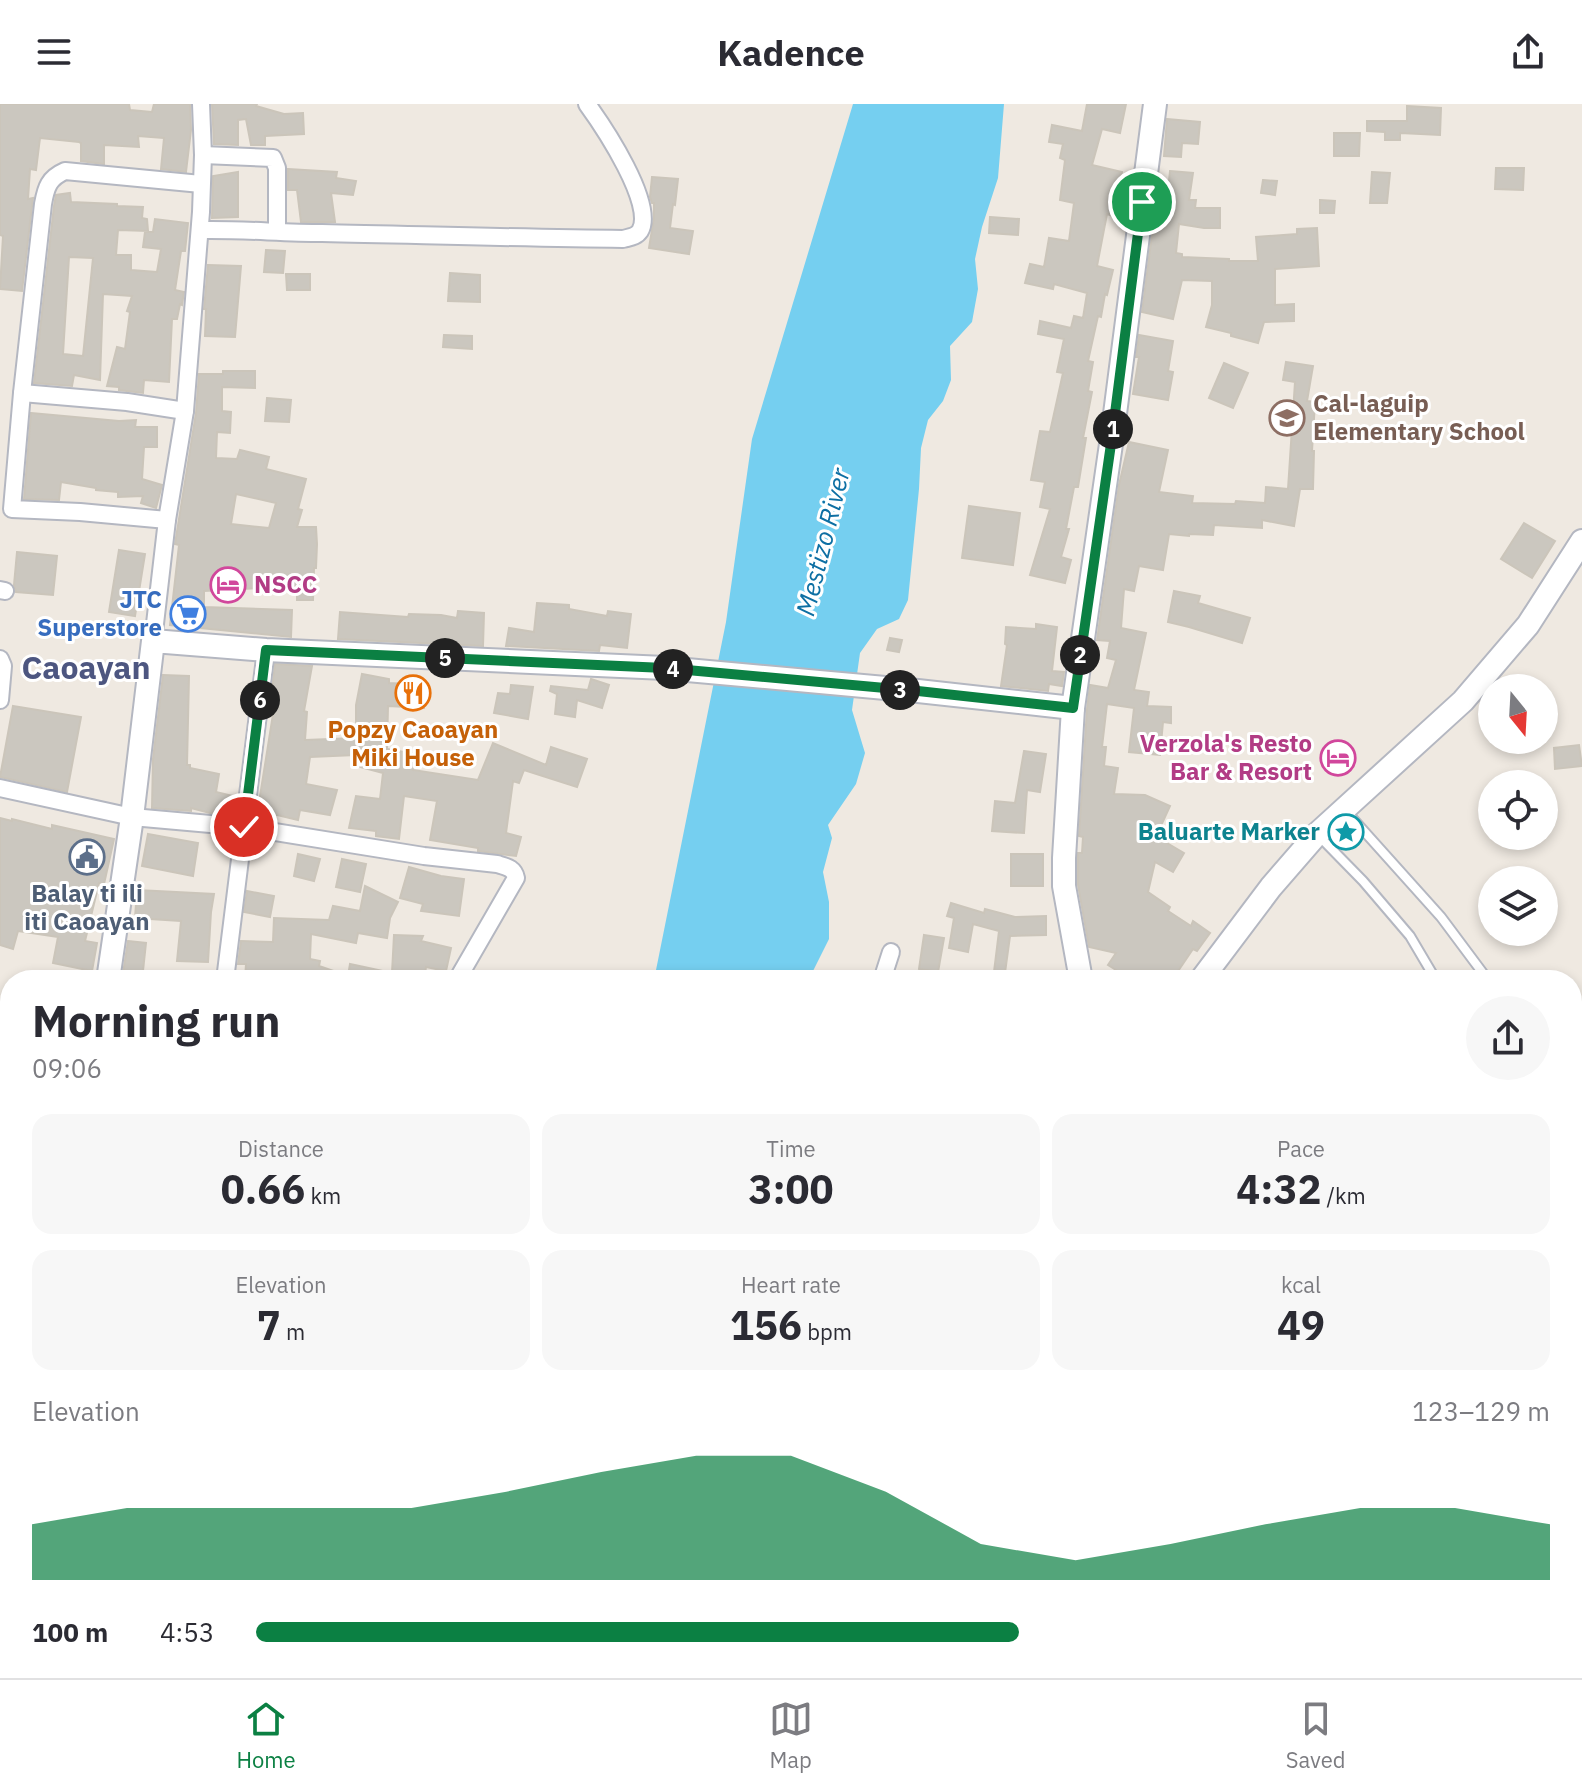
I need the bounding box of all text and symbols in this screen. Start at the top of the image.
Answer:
text: Kadence [717,29,865,76]
icon: menu [32,30,76,74]
icon: share [1506,30,1550,74]
pin [1108,168,1176,236]
icon: arrive [1120,180,1164,224]
place label: Cal-laguip Elementary School [1313,387,1525,447]
school or university icon: Cal-laguip Elementary School [1268,399,1306,437]
pin: 1 [1093,409,1133,449]
text: 1 [1106,414,1120,443]
water label: Mestizo River [787,463,857,619]
hotel icon: NSCC [209,566,247,604]
place label: NSCC [254,568,317,600]
place label: JTC Superstore [37,583,162,643]
supermarket icon: JTC Superstore [169,595,207,633]
pin: 2 [1060,635,1100,675]
pin: 5 [425,638,465,678]
text: 2 [1073,640,1087,669]
text: 5 [438,643,452,672]
district label: Caoayan [22,646,150,688]
pin: 4 [653,649,693,689]
text: 4 [666,654,680,683]
pin: 3 [880,670,920,710]
restaurant icon: Popzy Caoayan Miki House [394,674,432,712]
north arrow [1478,674,1558,754]
map controls [1478,674,1558,946]
text: 3 [893,675,907,704]
pin: 6 [240,680,280,720]
text: 6 [253,685,267,714]
place label: Popzy Caoayan Miki House [328,713,498,773]
place label: Verzola's Resto Bar & Resort [1140,727,1312,787]
hotel icon: Verzola's Resto Bar & Resort [1319,739,1357,777]
button: locate [1478,770,1558,850]
pin [210,793,278,861]
icon: check [222,805,266,849]
place icon: Baluarte Marker [1327,813,1365,851]
place label: Baluarte Marker [1138,815,1320,847]
public building icon: Balay ti ili iti Caoayan [68,838,106,876]
button: layers [1478,866,1558,946]
place label: Balay ti ili iti Caoayan [24,877,150,937]
text: Morning run [32,992,281,1049]
button: share [1466,996,1550,1080]
text: 09:06 [32,1051,102,1085]
text: Distance [238,1134,324,1163]
text: Time [766,1134,816,1163]
text: Pace [1277,1134,1325,1163]
text: 0.66 [221,1163,305,1215]
text: 3:00 [748,1163,834,1215]
text: 4:32 [1236,1163,1321,1215]
text: km [305,1181,341,1210]
text: /km [1321,1181,1366,1210]
text: Elevation [235,1270,327,1299]
text: Heart rate [741,1270,841,1299]
text: kcal [1281,1270,1321,1299]
text: 7 [257,1299,281,1351]
text: 156 [730,1299,802,1351]
text: 49 [1277,1299,1325,1351]
text: m [281,1317,305,1346]
text: bpm [802,1317,852,1346]
text: Elevation [32,1394,140,1428]
text: 123–129 m [1412,1394,1550,1428]
text: 100 m [32,1615,108,1649]
text: 4:53 [160,1615,214,1649]
tab: Home [236,1697,296,1774]
tab: Map [769,1697,813,1774]
tab: Saved [1286,1697,1345,1774]

